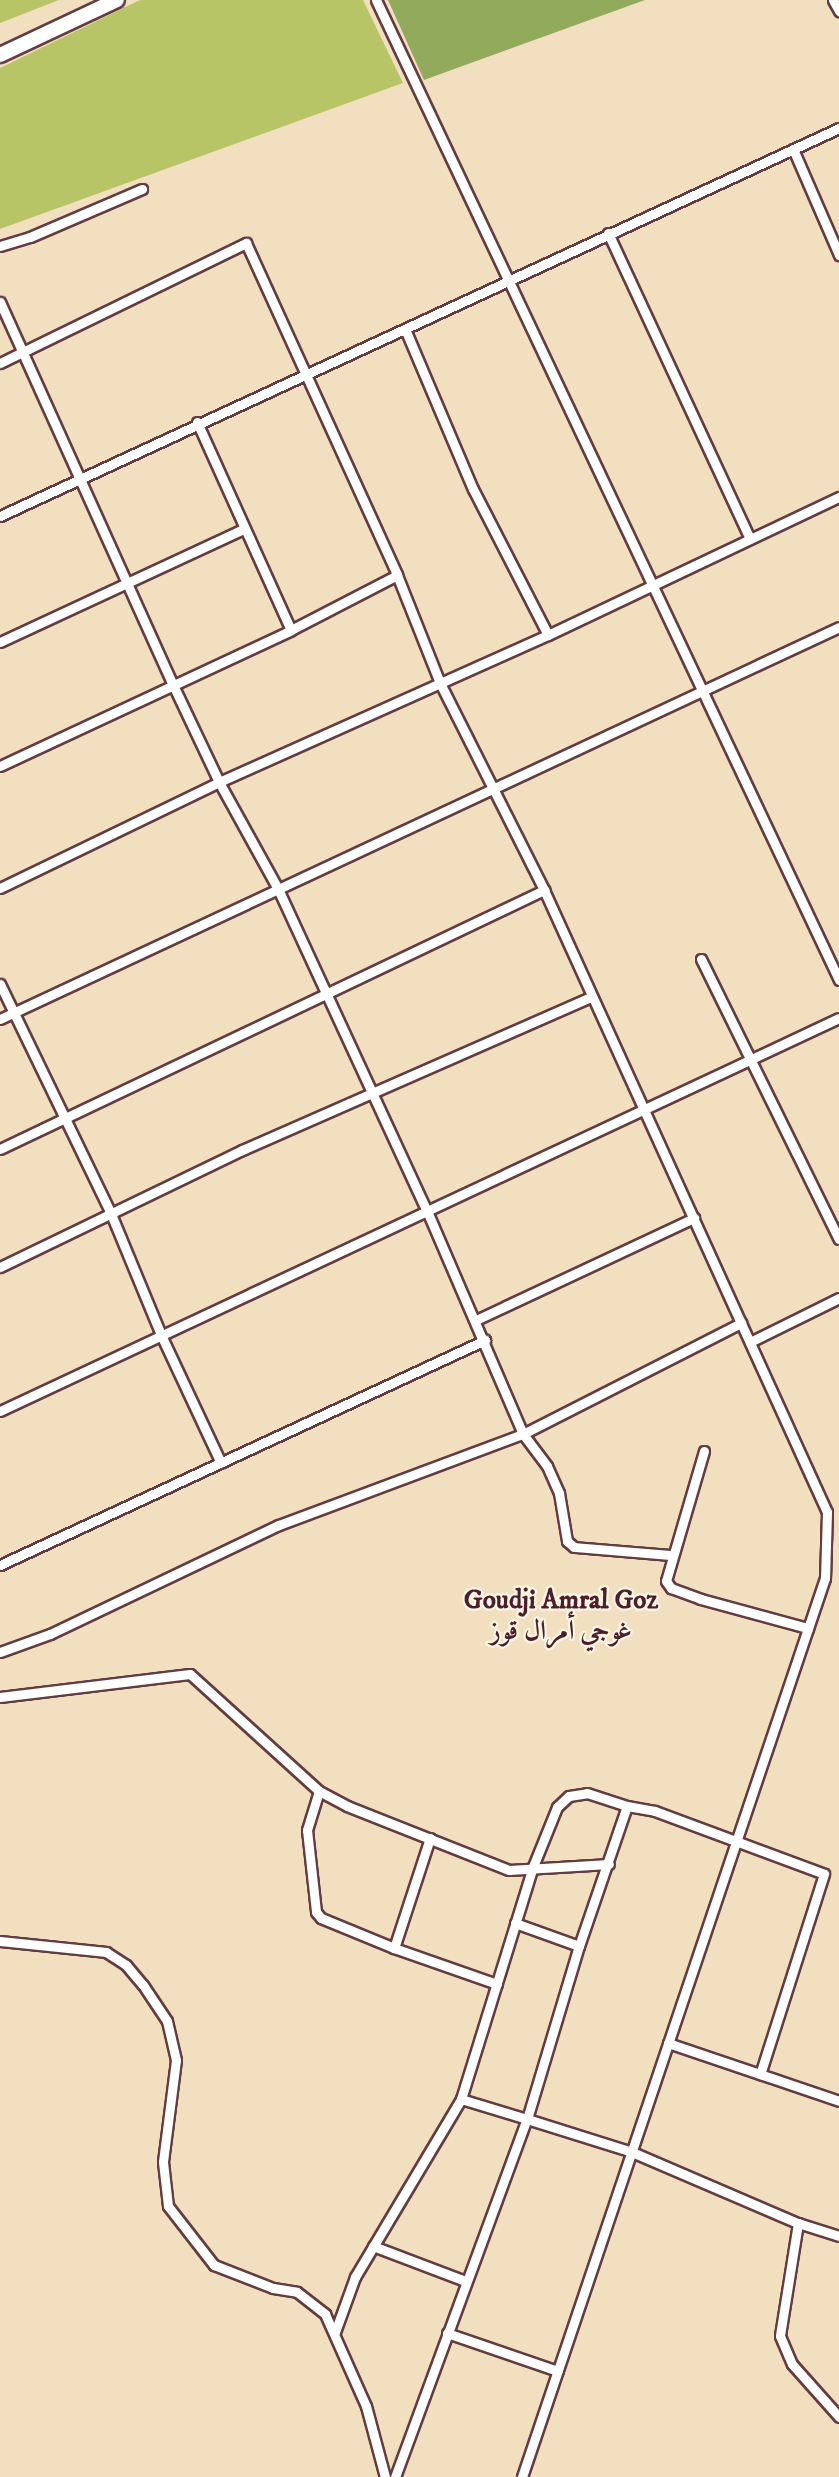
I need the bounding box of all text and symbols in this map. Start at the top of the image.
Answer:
district label: Goudji Amral Goz غوجي أمرال قوز [464,1584,658,1647]

